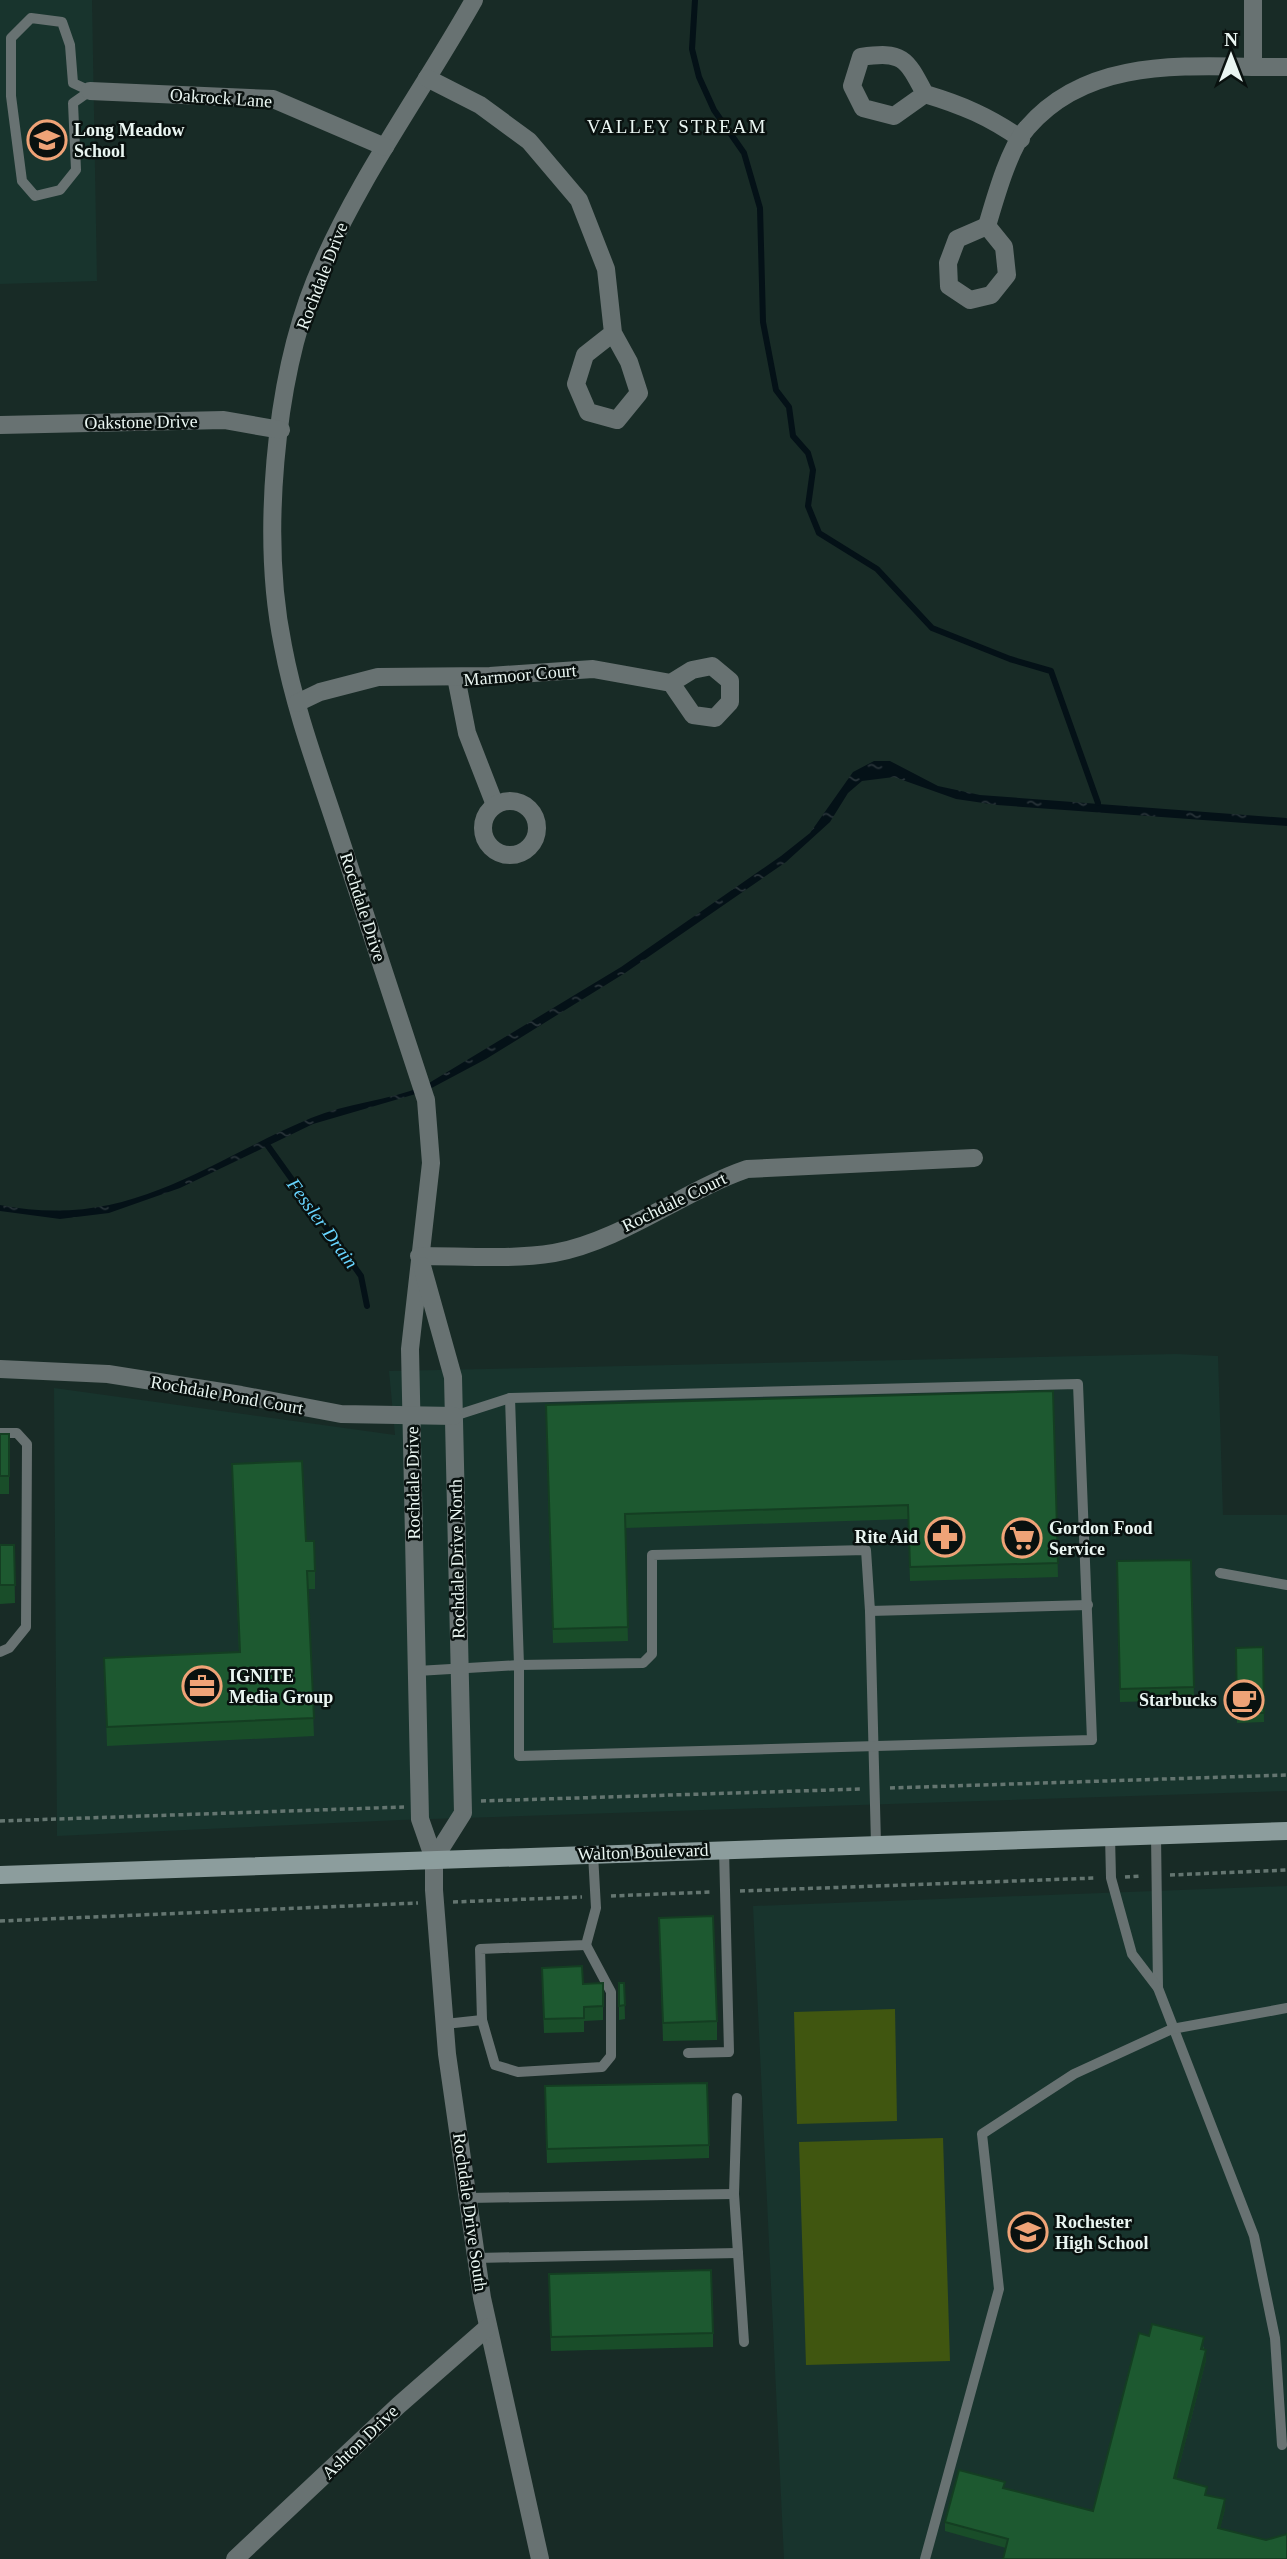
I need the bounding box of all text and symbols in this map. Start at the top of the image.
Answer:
north arrow [1196,21,1266,91]
text: N [1224,29,1238,50]
street label: Oakrock Lane [169,84,273,112]
district label: VALLEY STREAM [587,116,767,137]
school or university icon: Long Meadow School [26,119,68,161]
place label: Long Meadow School [74,120,185,161]
street label: Rochdale Drive [292,219,352,333]
street label: Oakstone Drive [84,411,198,433]
street label: Marmoor Court [463,660,577,690]
street label: Rochdale Drive [336,850,390,964]
street label: Rochdale Court [619,1168,729,1236]
water label: Fessler Drain [282,1173,362,1272]
street label: Rochdale Pond Court [149,1372,305,1418]
street label: Rochdale Drive [402,1426,424,1540]
street label: Rochdale Drive North [446,1479,468,1639]
pharmacy icon: Rite Aid [924,1516,966,1558]
supermarket icon: Gordon Food Service [1001,1517,1043,1559]
place label: Gordon Food Service [1049,1518,1153,1559]
place label: Rite Aid [854,1527,918,1547]
office icon: IGNITE Media Group [181,1665,223,1707]
place label: IGNITE Media Group [229,1666,333,1707]
cafe icon: Starbucks [1223,1679,1265,1721]
place label: Starbucks [1139,1690,1217,1710]
street label: Walton Boulevard [577,1840,709,1864]
street label: Rochdale Drive South [449,2131,491,2293]
school or university icon: Rochester High School [1007,2211,1049,2253]
place label: Rochester High School [1055,2212,1149,2253]
street label: Ashton Drive [318,2401,402,2483]

